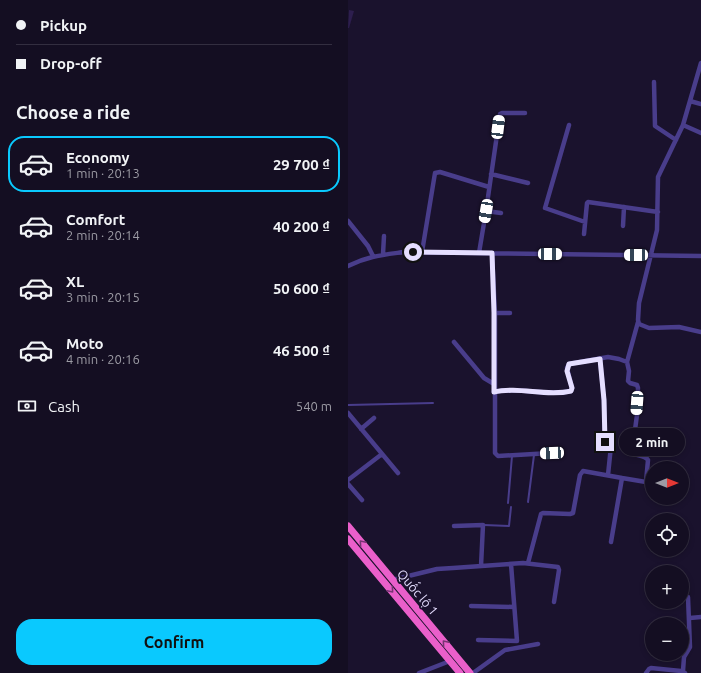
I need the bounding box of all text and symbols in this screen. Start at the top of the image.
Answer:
text: Pickup [40,17,87,34]
text: Drop-off [40,55,102,72]
text: Choose a ride [16,102,130,122]
car [491,114,505,140]
icon: car [18,146,54,182]
text: Economy [66,149,130,166]
text: 29 700 ₫ [273,156,330,173]
text: 1 min · 20:13 [66,166,140,180]
car [478,198,494,224]
icon: car [18,208,54,244]
text: Comfort [66,211,125,228]
text: 40 200 ₫ [273,218,330,235]
text: 2 min · 20:14 [66,228,140,242]
route start [404,243,422,261]
car [538,248,562,260]
car [624,249,648,261]
icon: car [18,270,54,306]
text: XL [66,273,84,290]
text: 50 600 ₫ [273,280,330,297]
text: 3 min · 20:15 [66,290,140,304]
icon: car [18,332,54,368]
text: Moto [66,335,104,352]
text: 46 500 ₫ [273,342,330,359]
text: 4 min · 20:16 [66,352,140,366]
car [630,391,644,415]
icon: cash [16,395,38,417]
text: Cash [48,398,80,415]
text: 540 m [296,399,332,413]
callout: 2 min [619,428,685,456]
route end [596,433,614,451]
text: 2 min [636,435,668,449]
car [540,446,564,460]
north arrow [645,461,689,505]
map controls [645,461,689,661]
button: locate [645,513,689,557]
one-way arrow [360,540,367,548]
street label: Quốc lộ 1 [394,565,443,618]
button: + [645,565,689,609]
one-way arrow [387,585,394,593]
button: − [645,617,689,661]
button: Confirm [16,619,332,665]
one-way arrow [443,640,450,648]

